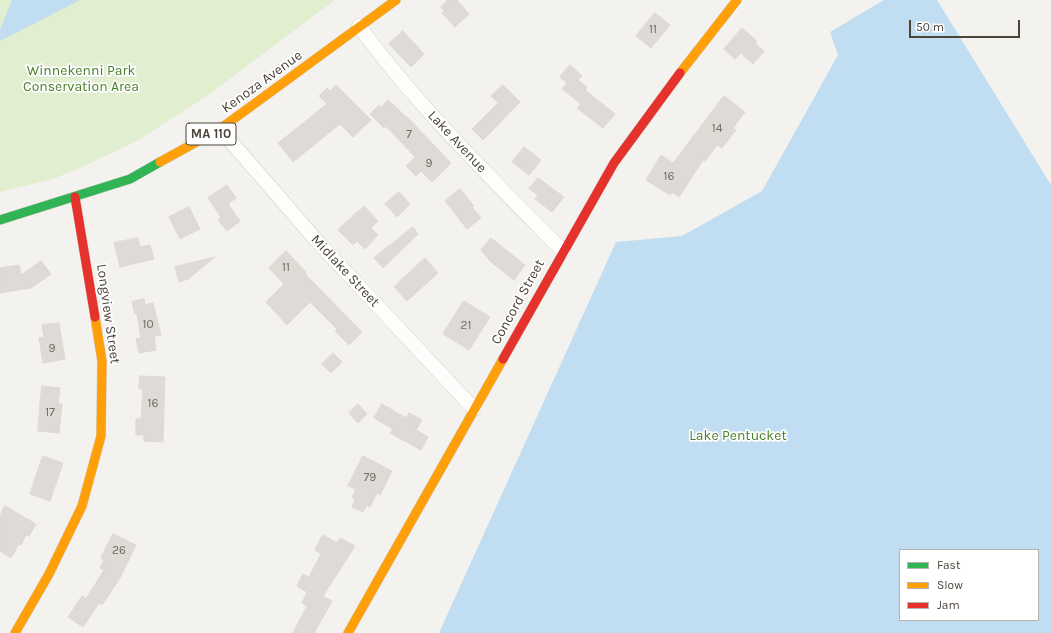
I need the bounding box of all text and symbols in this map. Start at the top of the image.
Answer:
scale bar [911,12,1022,38]
text: 50 m [916,20,944,34]
house number: 11 [649,23,657,37]
street label: Kenoza Avenue [218,47,306,117]
park label: Winnekenni Park Conservation Area [23,63,139,96]
street label: Lake Avenue [424,107,490,177]
house number: 14 [712,122,722,136]
road number: MA 110 [186,123,236,145]
house number: 7 [406,128,412,142]
house number: 9 [426,157,432,171]
house number: 16 [664,170,674,184]
street label: Midlake Street [307,231,383,311]
street label: Concord Street [488,257,548,347]
house number: 11 [282,261,290,275]
street label: Longview Street [93,263,123,365]
house number: 10 [142,318,154,332]
house number: 21 [461,319,471,333]
house number: 9 [49,342,55,356]
house number: 16 [148,397,158,411]
house number: 17 [45,406,55,420]
park label: Lake Pentucket [689,428,787,444]
house number: 79 [364,471,376,485]
house number: 26 [112,544,126,558]
legend [899,549,1039,621]
text: Fast [937,558,960,572]
text: Slow [937,578,963,592]
text: Jam [937,598,960,612]

